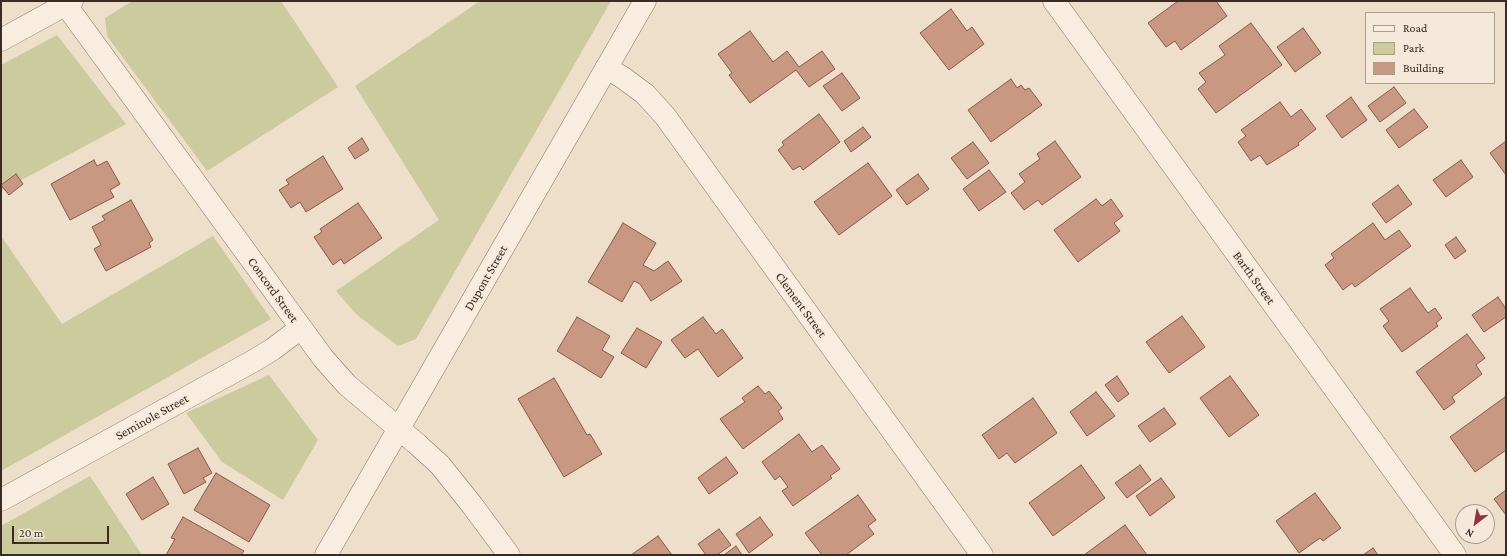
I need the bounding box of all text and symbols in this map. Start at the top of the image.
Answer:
legend [1365,12,1495,84]
text: Road [1403,21,1427,35]
text: Park [1403,41,1424,55]
text: Building [1403,61,1444,75]
street label: Dupont Street [461,242,511,314]
street label: Barth Street [1229,248,1279,308]
street label: Concord Street [244,254,302,326]
street label: Clement Street [772,269,830,341]
street label: Seminole Street [113,391,191,443]
north arrow [1455,504,1495,544]
scale bar [14,518,111,544]
text: 20 m [19,526,43,540]
text: N [1463,526,1476,541]

